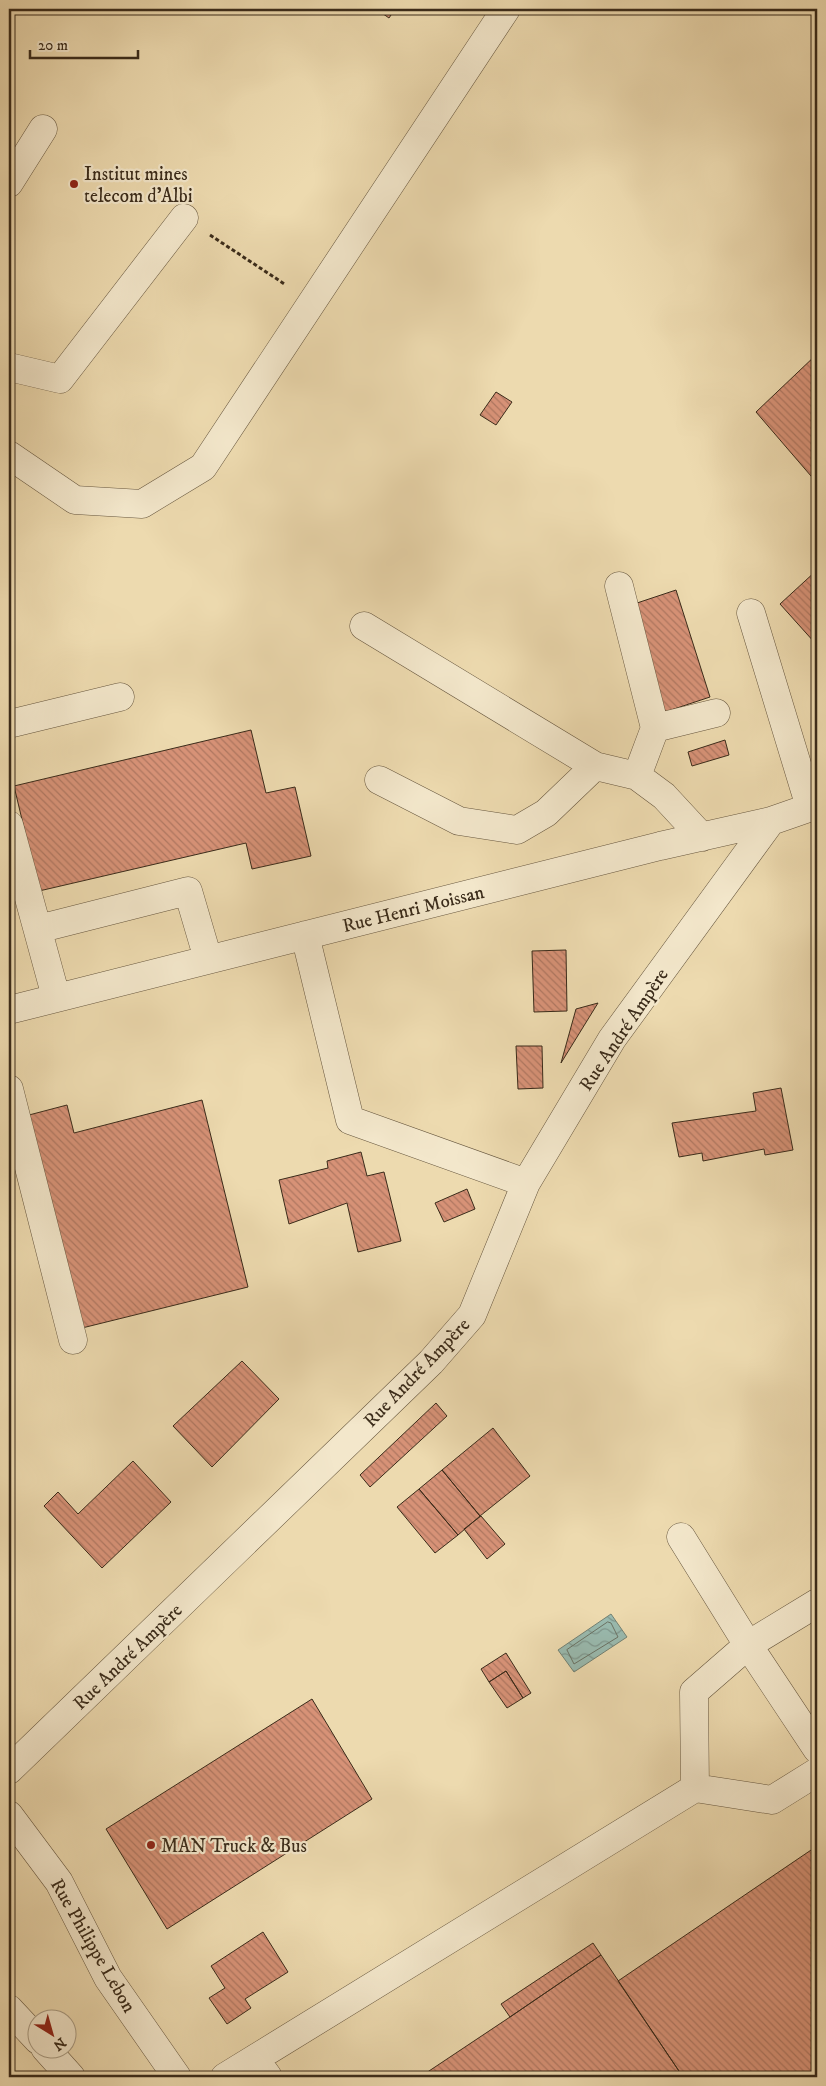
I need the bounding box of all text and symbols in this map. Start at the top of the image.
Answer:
scale bar [30,28,138,60]
text: 20 m [38,36,68,55]
place label: Institut mines telecom d'Albi [84,163,193,208]
marker: Institut mines telecom d'Albi [68,178,80,190]
street label: Rue Henri Moissan [340,881,487,938]
street label: Rue André Ampère [575,964,674,1096]
street label: Rue André Ampère [359,1314,475,1432]
street label: Rue André Ampère [69,1599,188,1715]
place label: MAN Truck & Bus [161,1835,307,1858]
marker: MAN Truck & Bus [145,1839,157,1851]
street label: Rue Philippe Lebon [45,1875,140,2017]
north arrow [28,2008,78,2058]
text: N [49,2033,69,2055]

